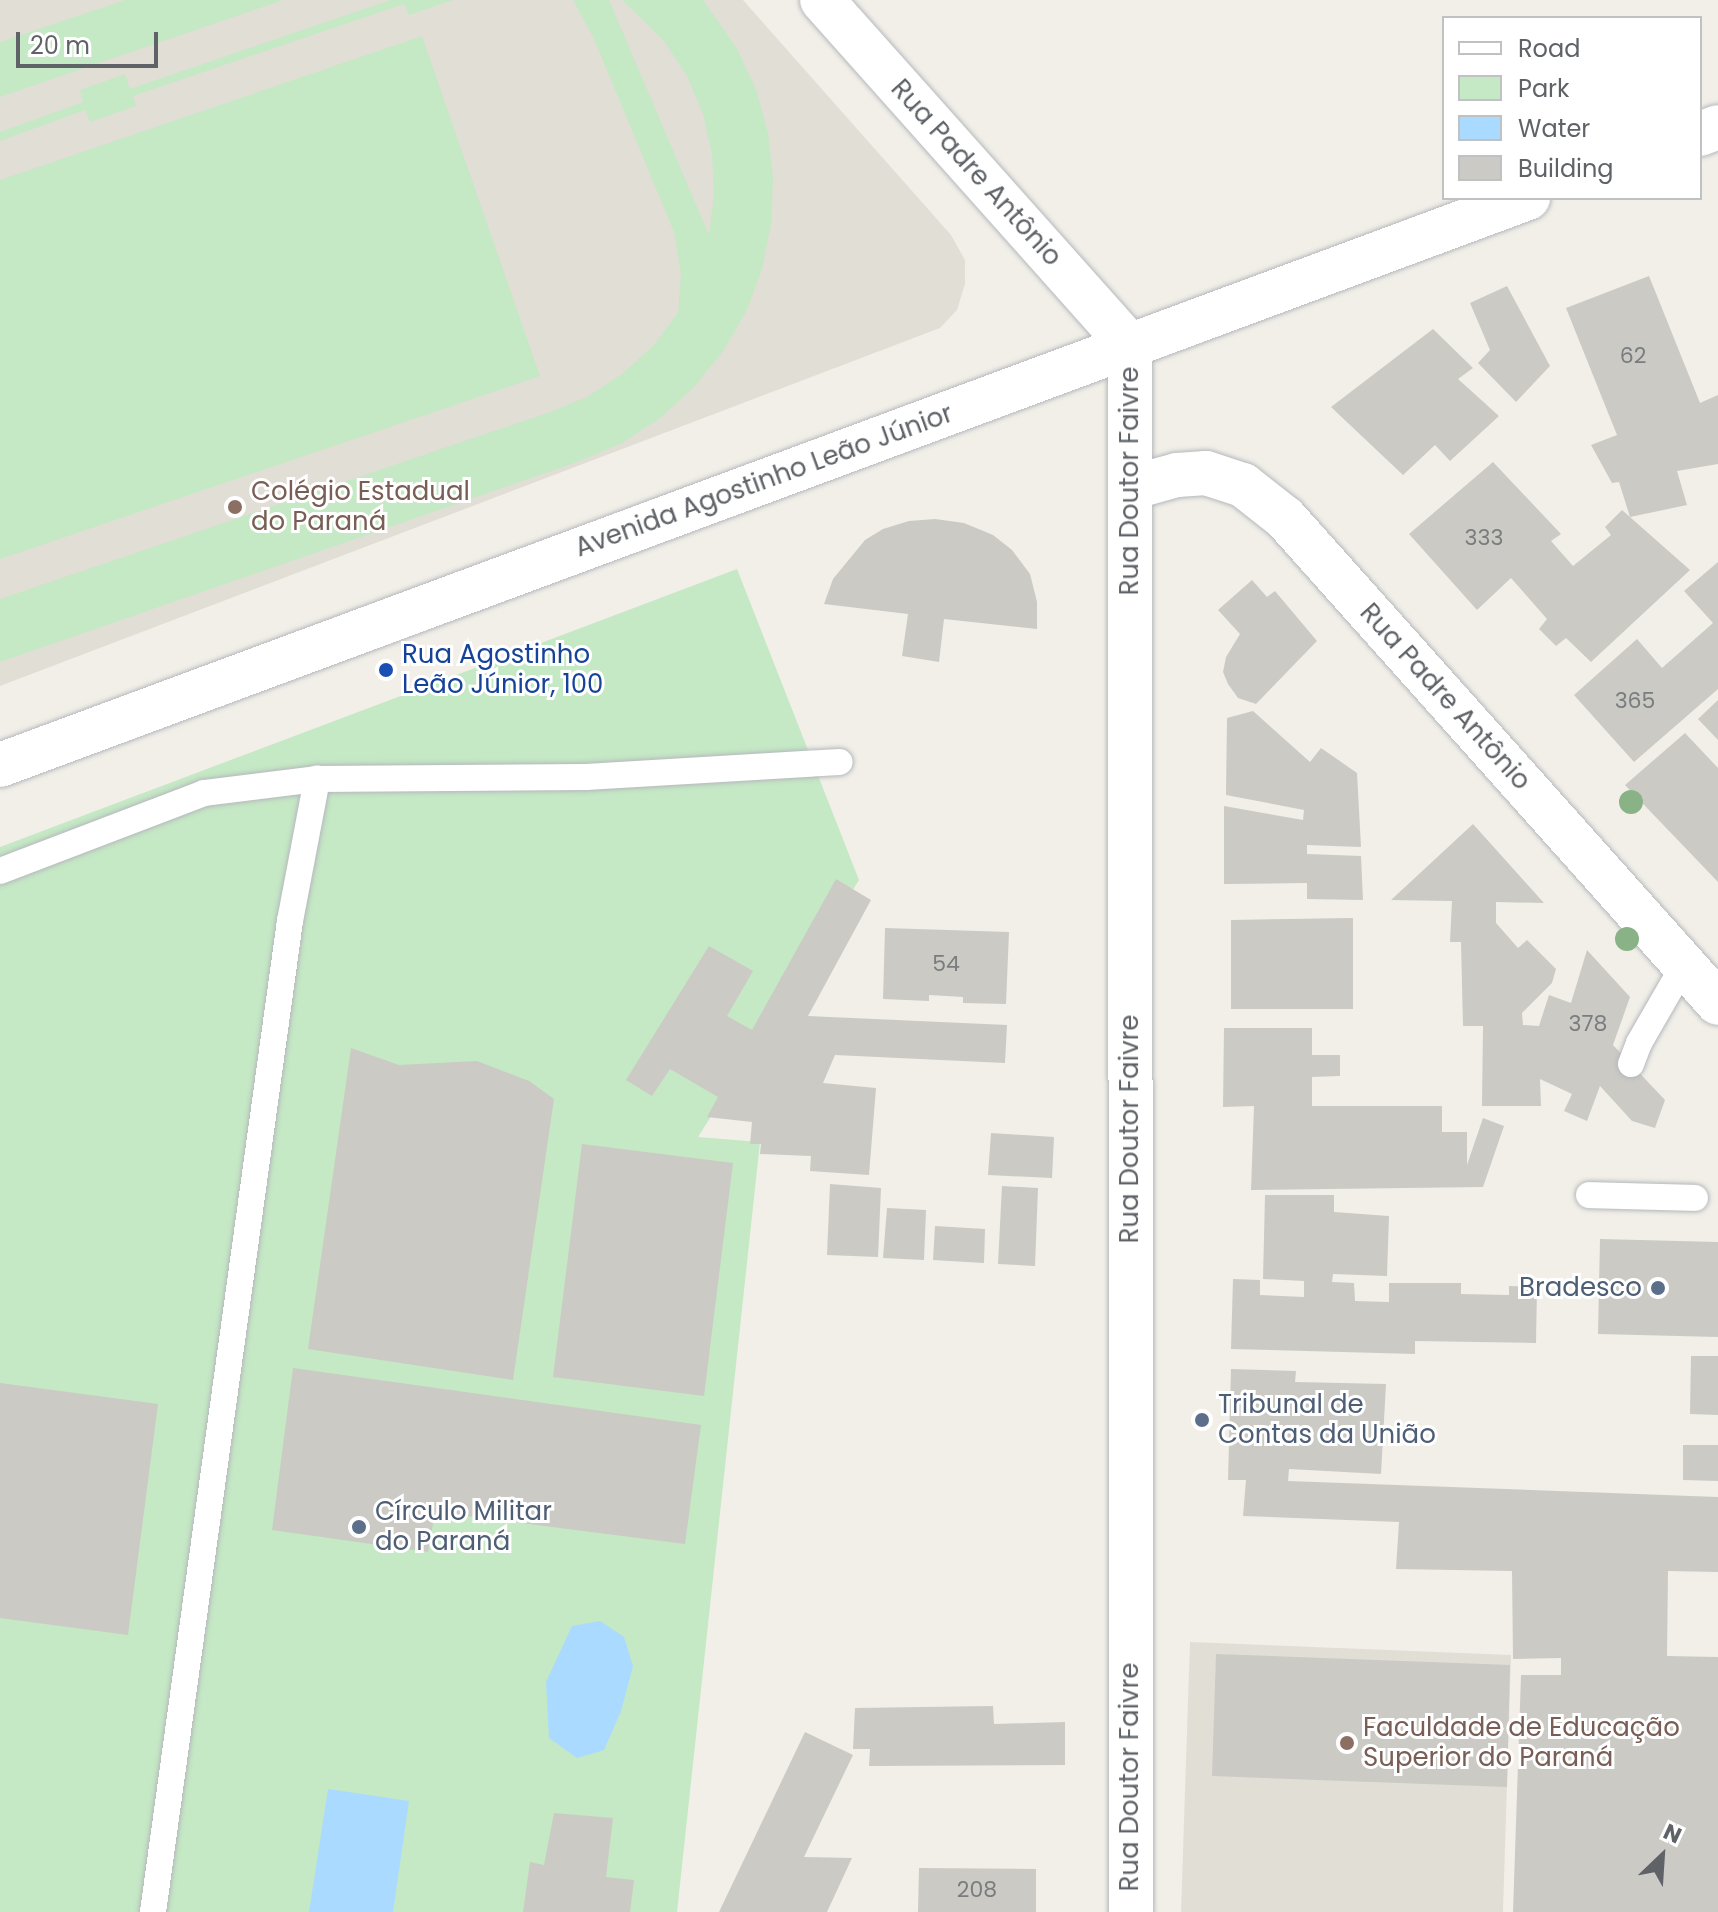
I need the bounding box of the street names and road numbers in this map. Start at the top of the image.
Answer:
street label: Rua Padre Antônio [884,73,1068,273]
street label: Rua Doutor Faivre [1114,367,1146,595]
street label: Avenida Agostinho Leão Júnior [571,398,957,564]
street label: Rua Padre Antônio [1353,597,1537,797]
street label: Rua Doutor Faivre [1114,1015,1146,1243]
street label: Rua Doutor Faivre [1114,1663,1146,1891]

